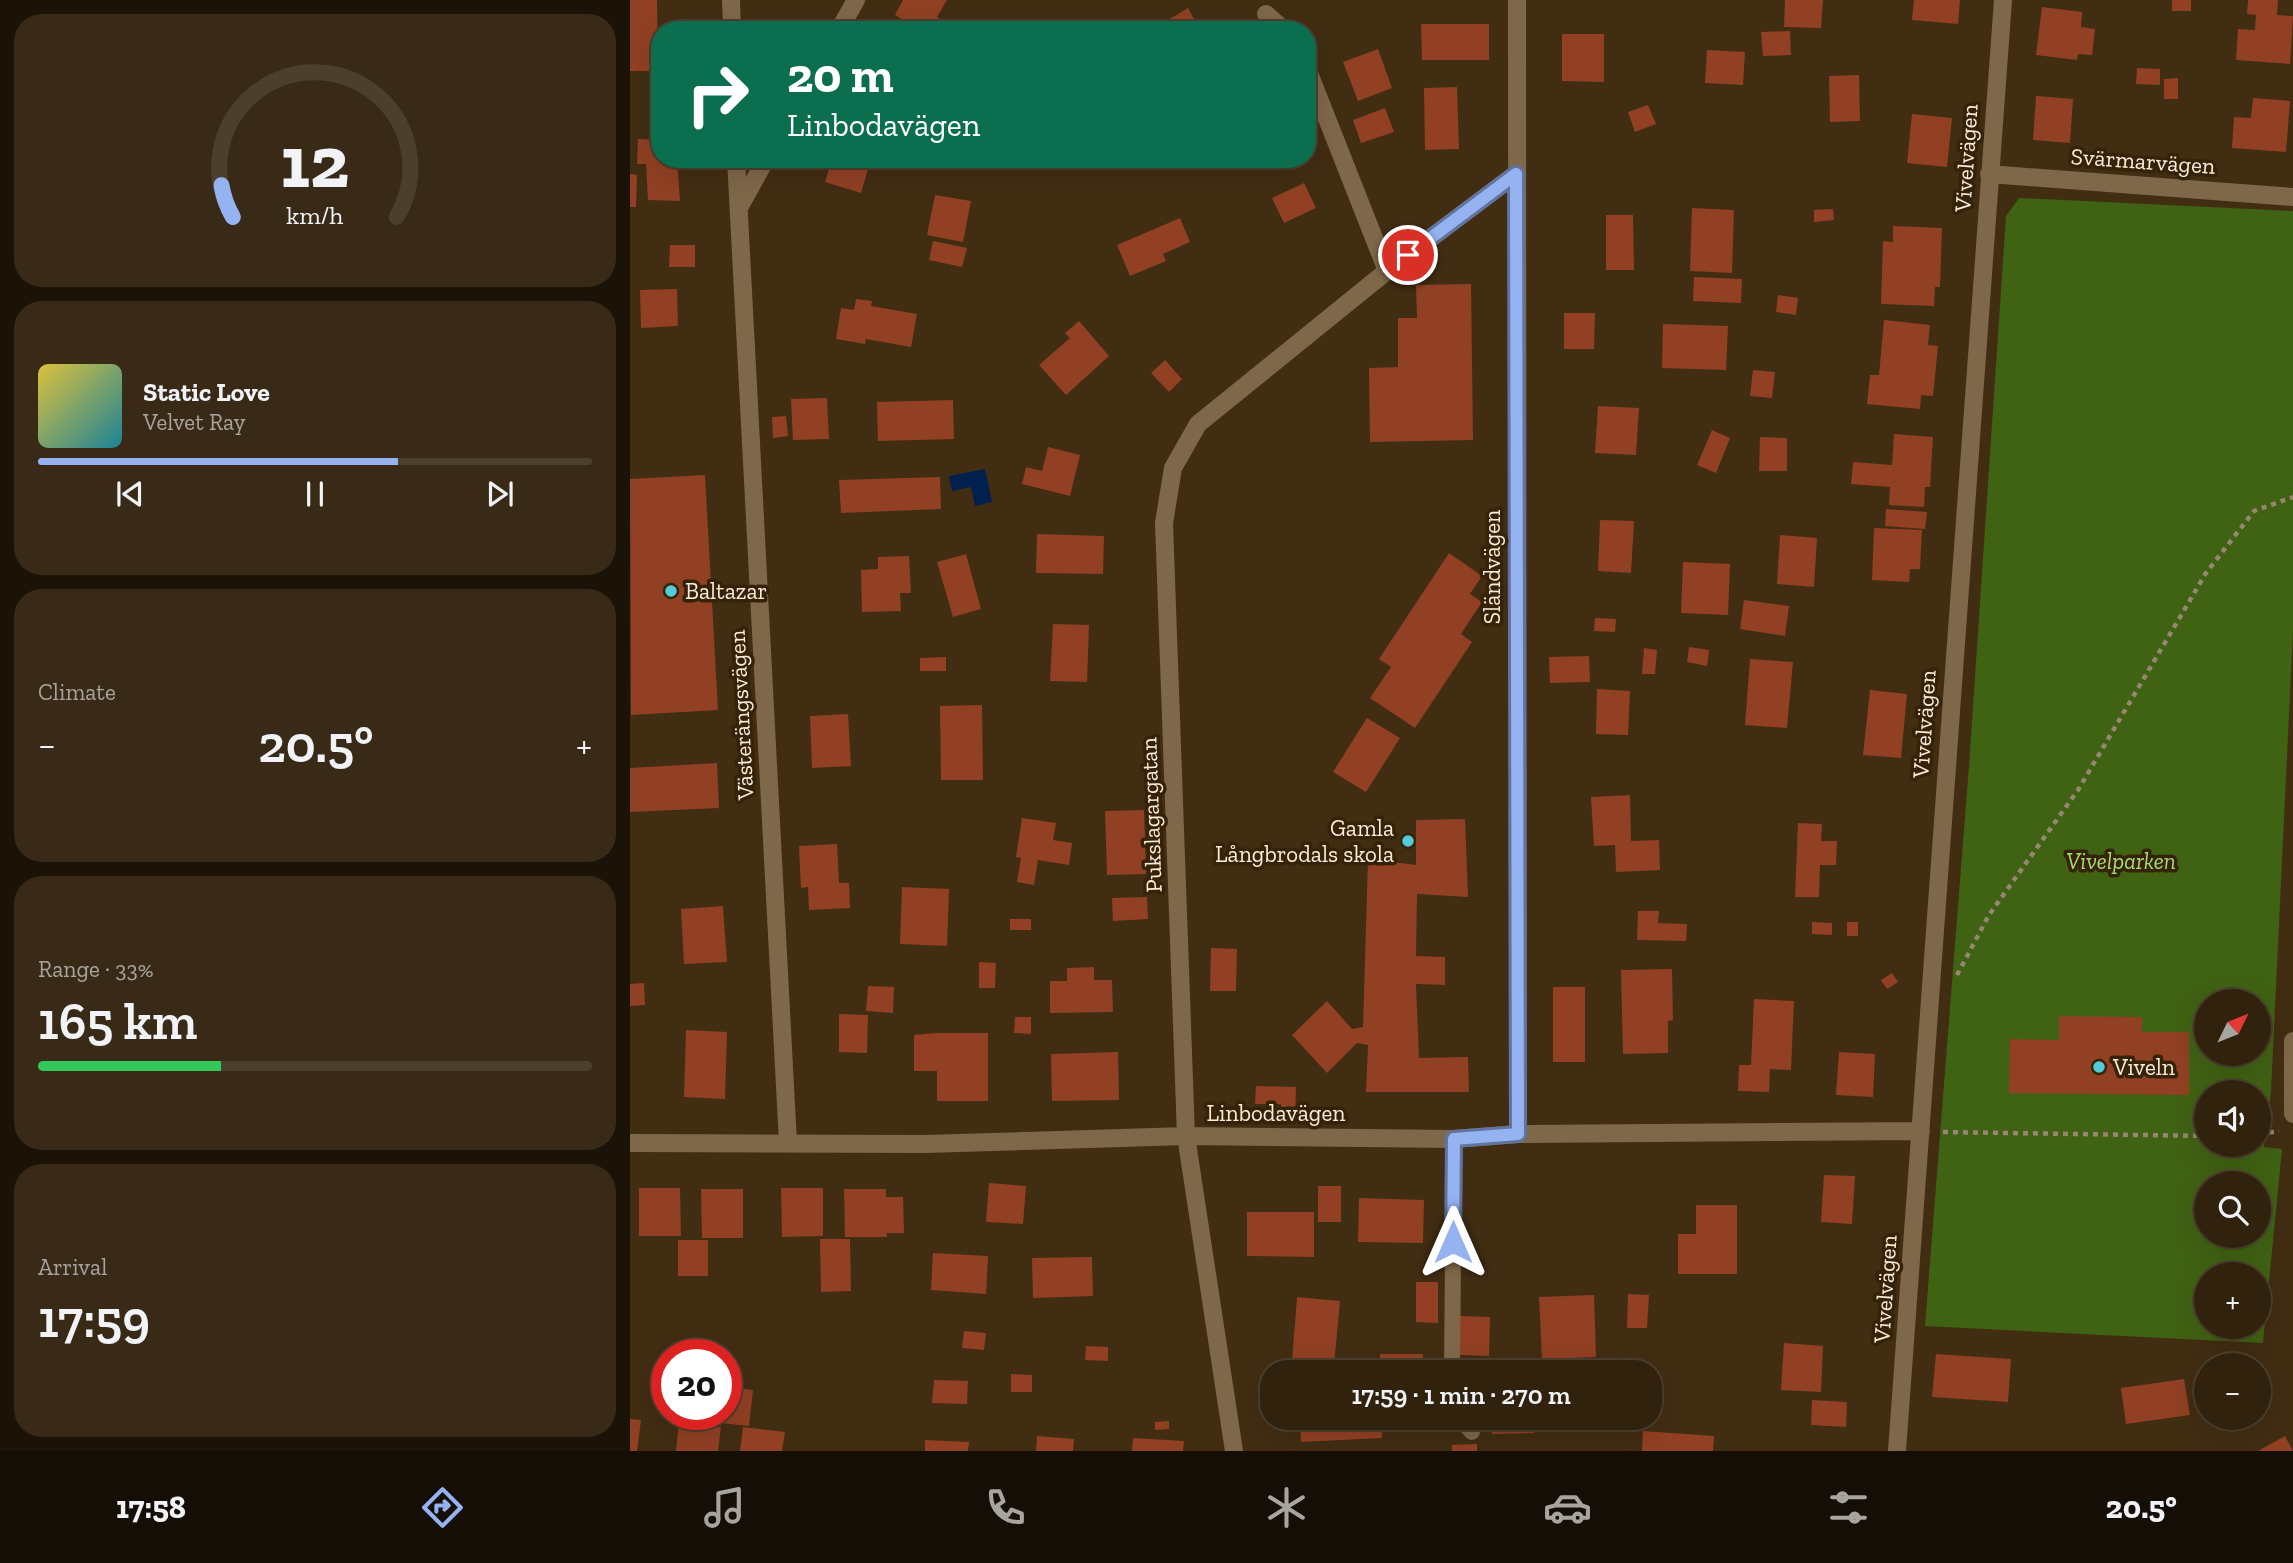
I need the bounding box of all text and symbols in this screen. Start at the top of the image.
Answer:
text: 20 m [787,46,894,105]
icon: right [672,49,763,140]
street label: Vivelvägen [1948,103,1984,214]
text: Linbodavägen [787,106,980,144]
text: 12 [281,118,349,206]
street label: Svärmarvägen [2070,142,2216,180]
text: km/h [286,200,344,230]
pin [1378,225,1438,285]
icon: arrive [1389,236,1427,274]
text: Static Love [143,376,270,408]
text: Velvet Ray [143,408,245,436]
icon: previous [111,475,149,513]
icon: pause [296,475,334,513]
icon: next [481,475,519,513]
street label: Sländvägen [1478,510,1506,624]
place label: Baltazar [685,577,767,605]
marker: Baltazar [663,583,679,599]
street label: Västerängsvägen [723,629,759,802]
street label: Vivelvägen [1906,669,1942,780]
text: Climate [38,678,116,706]
text: 20.5° [258,713,374,775]
text: − [38,722,56,768]
text: + [576,722,592,768]
street label: Pukslagargatan [1134,737,1168,893]
place label: Gamla Långbrodals skola [1215,814,1394,868]
marker: Gamla Långbrodals skola [1400,833,1416,849]
park label: Vivelparken [2066,847,2176,875]
text: Range · 33% [38,955,154,983]
north arrow [2194,989,2272,1066]
map controls [2194,989,2271,1430]
text: 165 km [38,990,197,1052]
place label: Viveln [2112,1053,2175,1081]
marker: Viveln [2091,1059,2107,1075]
button: sound [2194,1080,2271,1157]
street label: Linbodavägen [1207,1099,1345,1127]
button: search [2194,1171,2271,1248]
position arrow [1416,1205,1490,1279]
street label: Vivelvägen [1867,1234,1903,1345]
text: Arrival [38,1253,107,1281]
button: + [2194,1262,2271,1339]
text: 17:59 [38,1288,150,1350]
speed limit sign: 20 [651,1339,742,1430]
button: − [2194,1353,2271,1430]
text: 17:59 · 1 min · 270 m [1351,1379,1571,1411]
icon: directions [418,1483,467,1532]
icon: music [700,1483,749,1532]
icon: phone [981,1483,1030,1532]
icon: climate [1262,1483,1311,1532]
icon: car [1543,1483,1592,1532]
icon: filters [1824,1483,1873,1532]
text: 17:58 [116,1488,186,1526]
text: 20.5° [2106,1488,2177,1526]

